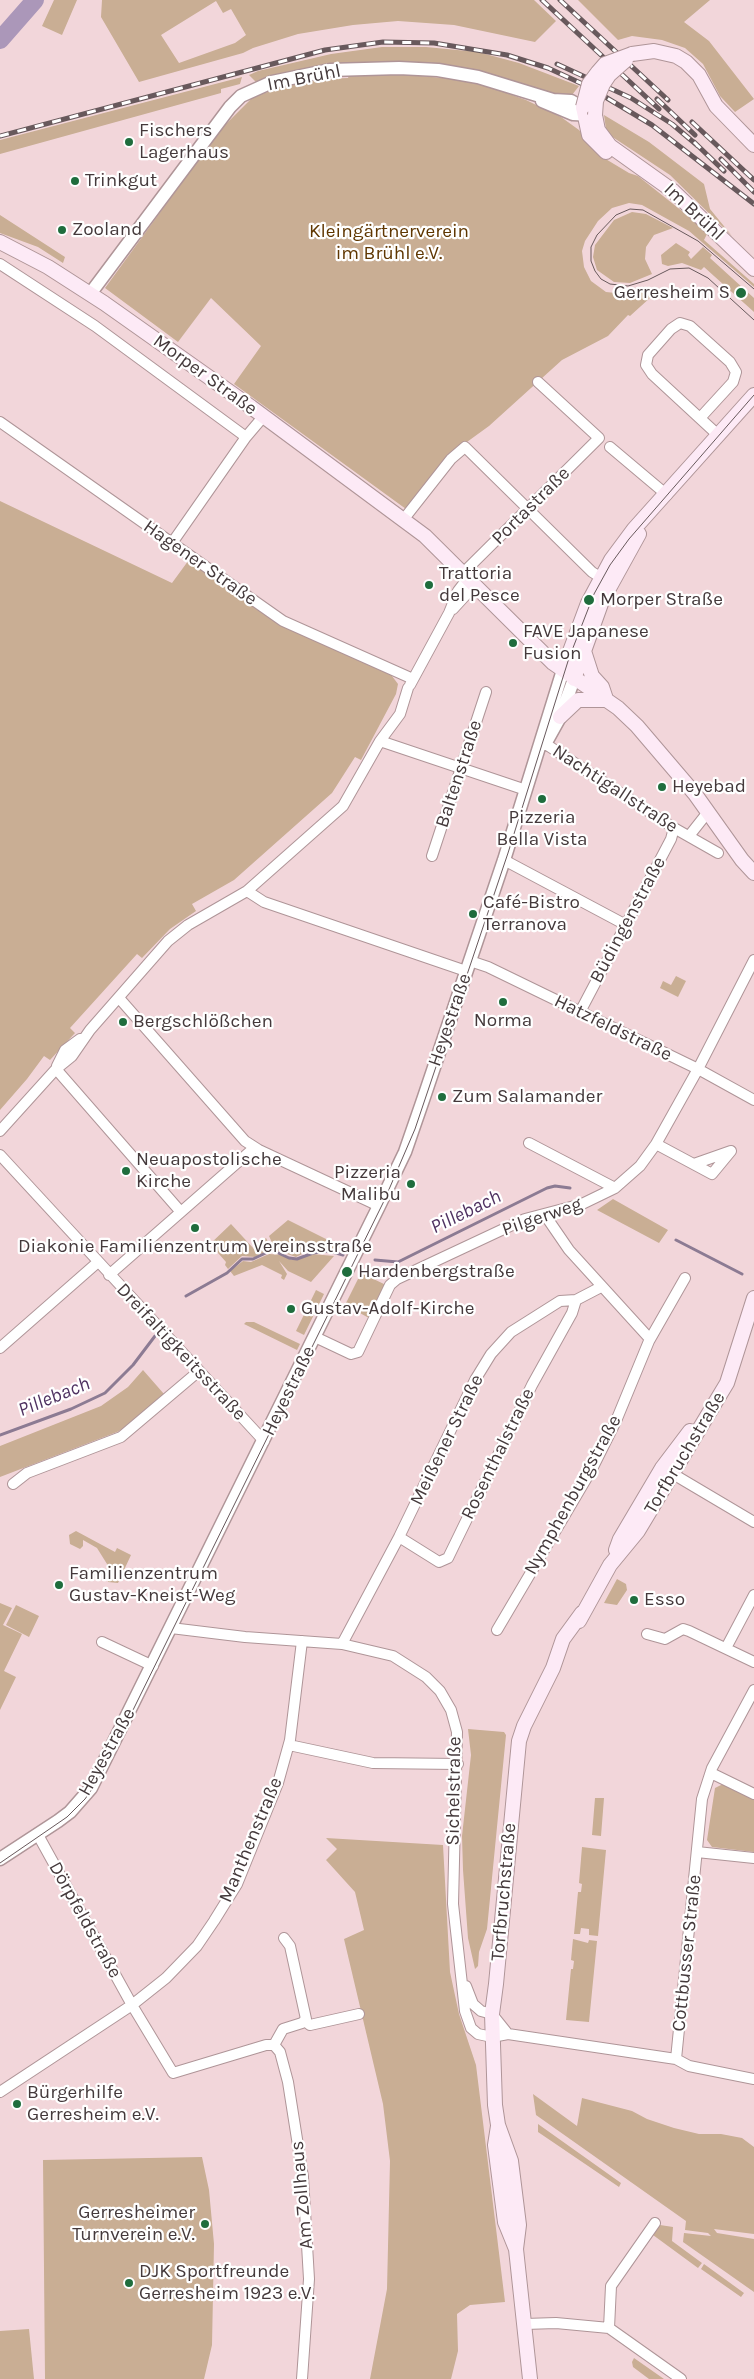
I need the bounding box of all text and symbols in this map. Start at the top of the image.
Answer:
street label: Im Brühl [265,60,343,96]
place label: Fischers Lagerhaus [139,120,229,164]
marker: Fischers Lagerhaus [123,136,135,148]
place label: Trinkgut [85,170,157,192]
marker: Trinkgut [69,175,81,187]
street label: Im Brühl [659,178,729,246]
place label: Zooland [72,219,143,241]
park label: Kleingärtnerverein im Brühl e.V. [309,221,469,265]
marker: Zooland [56,224,68,236]
place label: Gerresheim S [614,282,730,304]
marker: Gerresheim S [734,286,748,300]
street label: Morper Straße [149,330,261,420]
street label: Portastraße [487,462,575,550]
street label: Hagener Straße [139,515,261,611]
place label: Trattoria del Pesce [439,563,520,607]
marker: Trattoria del Pesce [423,579,435,591]
place label: Morper Straße [600,589,723,611]
marker: Morper Straße [582,593,596,607]
place label: FAVE Japanese Fusion [523,621,649,665]
marker: FAVE Japanese Fusion [507,637,519,649]
street label: Baltenstraße [431,717,487,831]
street label: Nachtigallstraße [548,740,682,838]
place label: Heyebad [672,776,746,798]
marker: Heyebad [656,781,668,793]
marker: Pizzeria Bella Vista [536,793,548,805]
place label: Pizzeria Bella Vista [496,807,588,851]
street label: Büdingenstraße [585,853,671,987]
place label: Café-Bistro Terranova [483,892,580,936]
marker: Café-Bistro Terranova [467,908,479,920]
street label: Heyestraße [423,970,477,1070]
street label: Hatzfeldstraße [550,990,676,1066]
marker: Norma [497,996,509,1008]
place label: Norma [474,1010,532,1032]
place label: Bergschlößchen [133,1011,273,1033]
marker: Bergschlößchen [117,1016,129,1028]
place label: Zum Salamander [452,1086,602,1108]
marker: Zum Salamander [436,1091,448,1103]
place label: Neuapostolische Kirche [136,1149,282,1193]
place label: Pizzeria Malibu [334,1162,401,1206]
marker: Neuapostolische Kirche [120,1165,132,1177]
marker: Pizzeria Malibu [405,1178,417,1190]
water label: Pillebach [427,1185,505,1239]
street label: Pilgerweg [499,1193,585,1241]
marker: Diakonie Familienzentrum Vereinsstraße [189,1222,201,1234]
place label: Diakonie Familienzentrum Vereinsstraße [18,1236,372,1258]
place label: Hardenbergstraße [358,1261,515,1283]
marker: Hardenbergstraße [340,1265,354,1279]
street label: Dreifaltigkeitsstraße [111,1278,251,1426]
place label: Gustav-Adolf-Kirche [301,1298,475,1320]
marker: Gustav-Adolf-Kirche [285,1303,297,1315]
street label: Heyestraße [258,1342,320,1440]
street label: Meißener Straße [405,1371,489,1509]
water label: Pillebach [15,1372,93,1422]
street label: Rosenthalstraße [456,1385,540,1523]
street label: Torfbruchstraße [640,1388,730,1518]
street label: Nymphenburgstraße [520,1411,626,1579]
place label: Familienzentrum Gustav-Kneist-Weg [69,1563,236,1607]
marker: Familienzentrum Gustav-Kneist-Weg [53,1579,65,1591]
place label: Esso [644,1589,685,1611]
marker: Esso [628,1594,640,1606]
street label: Heyestraße [74,1704,140,1800]
street label: Sichelstraße [442,1736,466,1846]
street label: Manthenstraße [214,1774,288,1906]
street label: Torfbruchstraße [487,1822,521,1962]
street label: Dörpfeldstraße [44,1858,126,1982]
street label: Cottbusser Straße [667,1873,707,2033]
place label: Bürgerhilfe Gerresheim e.V. [27,2082,159,2126]
marker: Bürgerhilfe Gerresheim e.V. [11,2098,23,2110]
street label: Am Zollhaus [286,2140,318,2250]
place label: Gerresheimer Turnverein e.V. [72,2202,195,2246]
marker: Gerresheimer Turnverein e.V. [199,2218,211,2230]
place label: DJK Sportfreunde Gerresheim 1923 e.V. [139,2261,315,2305]
marker: DJK Sportfreunde Gerresheim 1923 e.V. [123,2277,135,2289]

